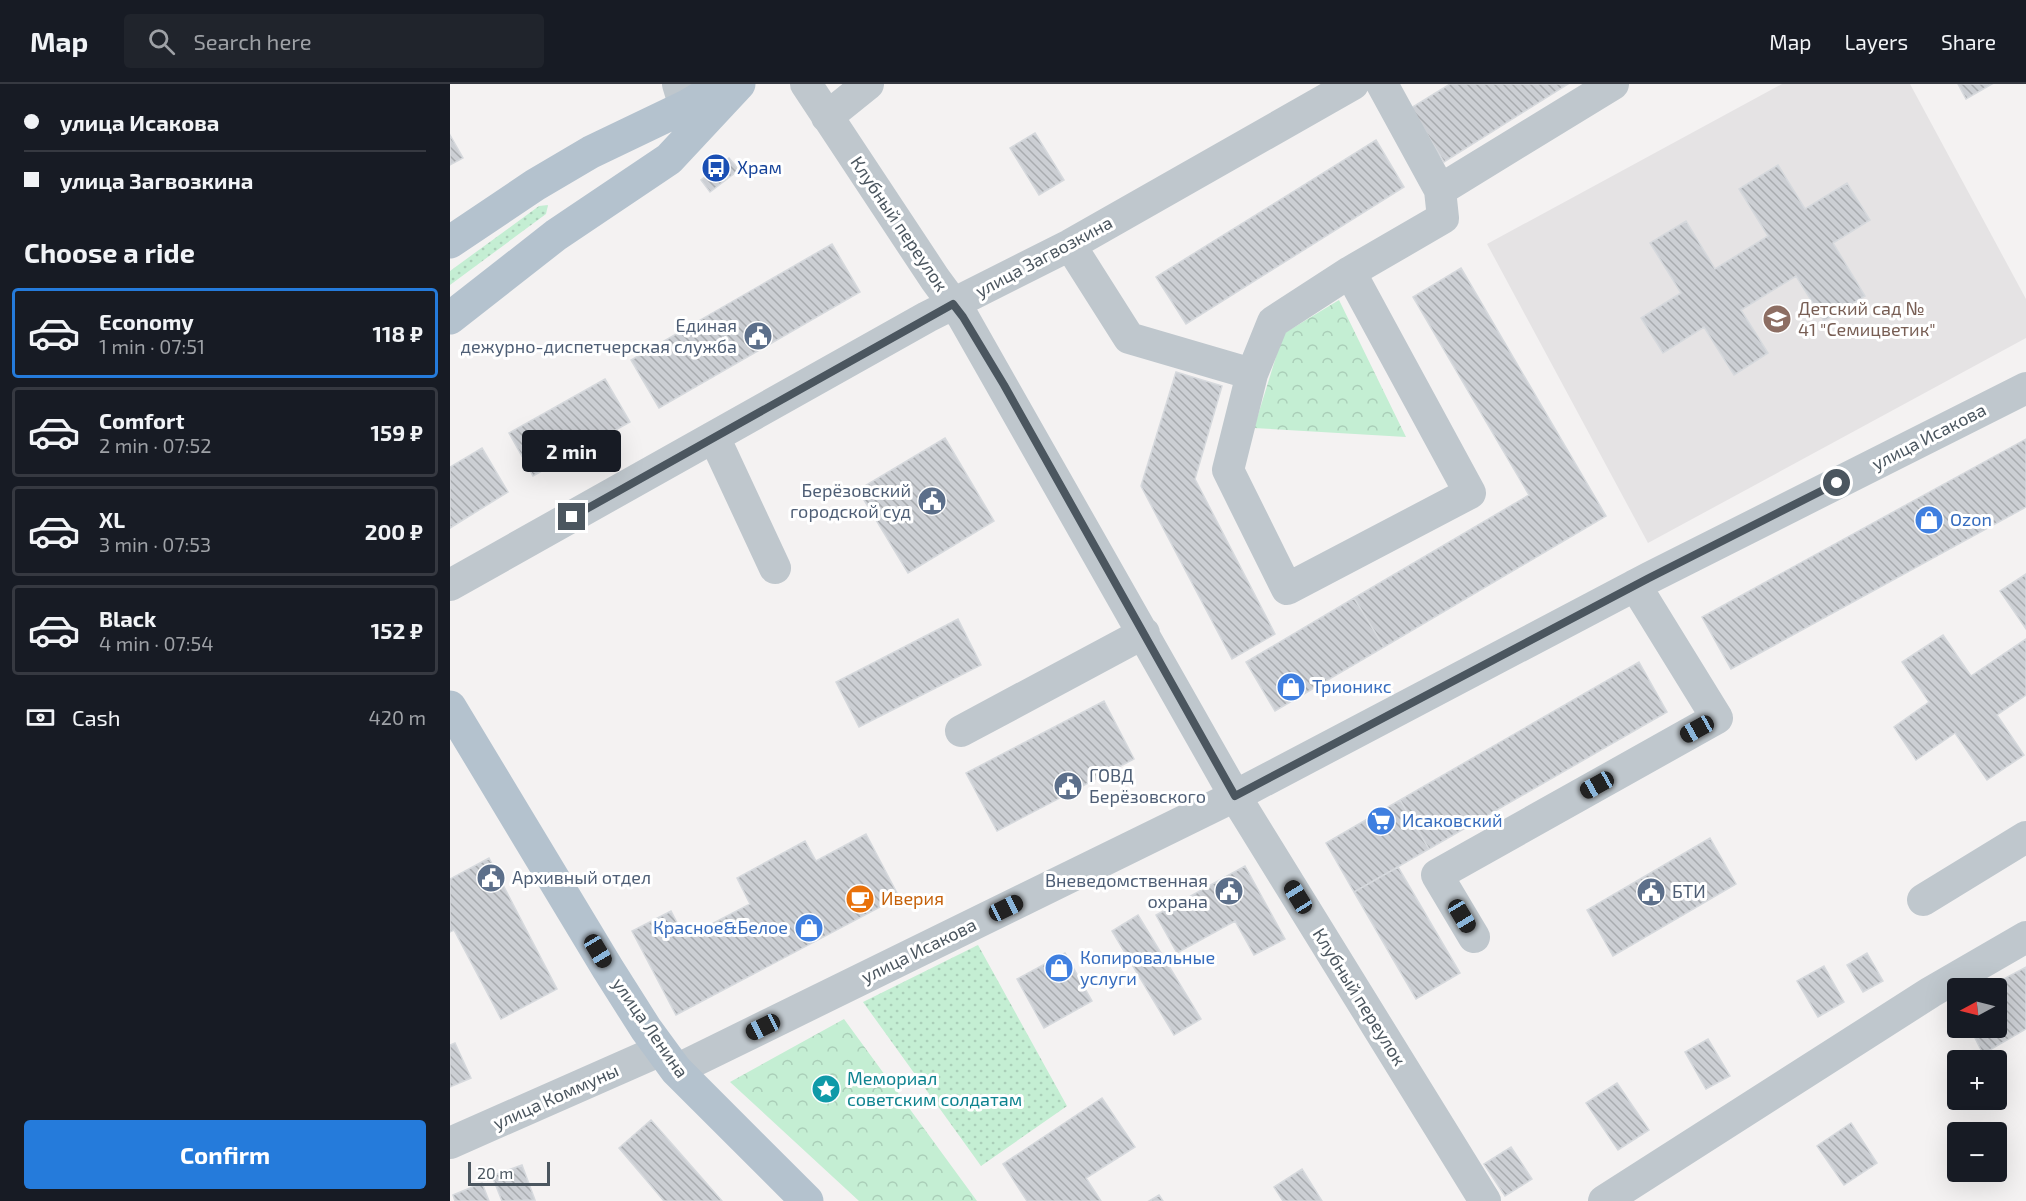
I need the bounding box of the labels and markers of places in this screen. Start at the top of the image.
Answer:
bus stop icon: Храм [700,152,732,184]
place label: Храм [737,156,782,178]
place label: Детский сад № 41 "Семицветик" [1798,297,1936,340]
school or university icon: Детский сад № 41 "Семицветик" [1761,303,1793,335]
place label: Единая дежурно-диспетчерская служба [460,314,737,357]
public building icon: Единая дежурно-диспетчерская служба [742,320,774,352]
place label: Берёзовский городской суд [790,479,911,522]
public building icon: Берёзовский городской суд [916,485,948,517]
shop icon: Ozon [1913,504,1945,536]
place label: Ozon [1950,508,1992,530]
shop icon: Трионикс [1275,671,1307,703]
place label: Трионикс [1312,675,1392,697]
place label: ГОВД Берёзовского [1089,764,1206,807]
public building icon: ГОВД Берёзовского [1052,770,1084,802]
supermarket icon: Исаковский [1365,805,1397,837]
place label: Исаковский [1402,809,1503,831]
public building icon: Архивный отдел [475,862,507,894]
place label: Архивный отдел [512,866,651,888]
place label: Вневедомственная охрана [1045,869,1208,912]
public building icon: Вневедомственная охрана [1213,875,1245,907]
public building icon: БТИ [1635,876,1667,908]
place label: БТИ [1672,880,1706,902]
cafe icon: Иверия [844,883,876,915]
place label: Иверия [881,887,944,909]
shop icon: Красное&Белое [793,912,825,944]
place label: Красное&Белое [653,916,788,938]
place label: Копировальные услуги [1080,946,1215,989]
shop icon: Копировальные услуги [1043,952,1075,984]
place label: Мемориал советским солдатам [847,1067,1022,1110]
place icon: Мемориал советским солдатам [810,1073,842,1105]

